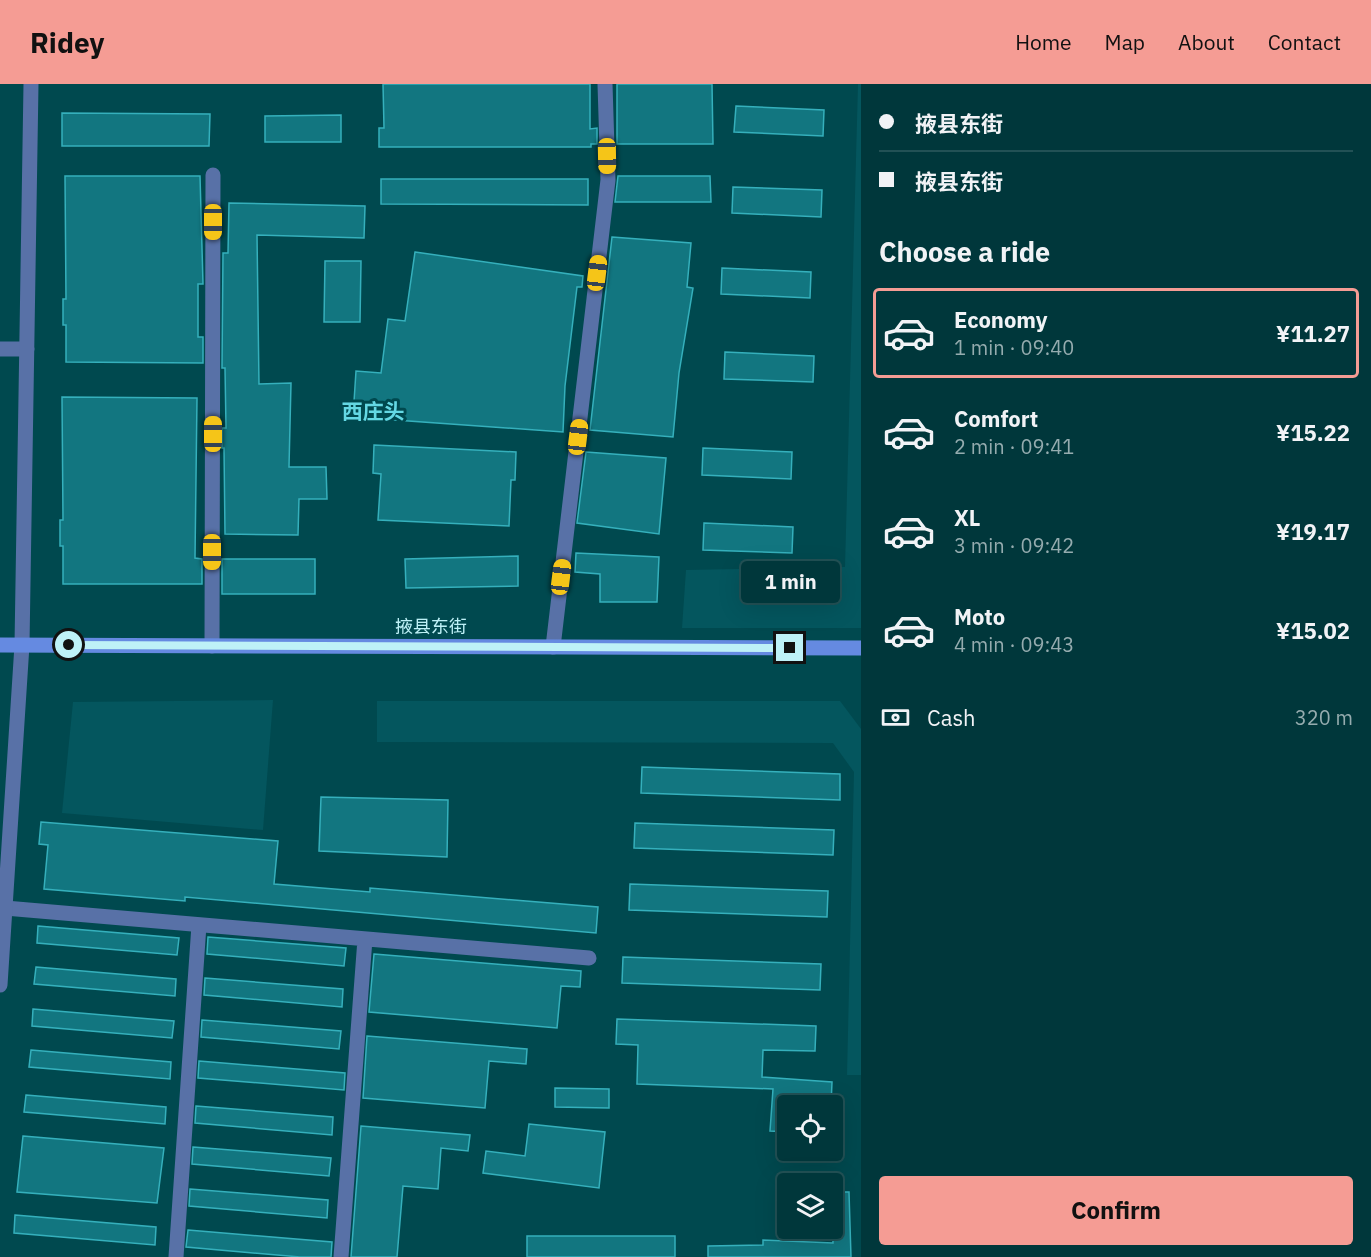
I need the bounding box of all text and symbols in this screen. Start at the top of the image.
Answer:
text: Ridey [30,24,104,61]
text: Home [1015,28,1072,56]
text: Map [1105,28,1145,56]
text: About [1178,28,1235,56]
text: Contact [1268,28,1341,56]
text: 掖县东街 [915,109,1003,138]
car [598,138,616,174]
text: 掖县东街 [915,167,1003,196]
car [204,204,222,240]
text: Choose a ride [879,234,1050,269]
car [586,254,608,292]
text: Economy [954,305,1048,334]
icon: car [882,306,936,360]
text: ¥11.27 [1276,319,1350,348]
text: 1 min · 09:40 [954,334,1074,361]
district label: 西庄头 [342,397,405,425]
text: Comfort [954,404,1038,433]
icon: car [882,405,936,459]
car [204,416,222,452]
car [567,418,589,456]
text: ¥15.22 [1276,418,1350,447]
text: 2 min · 09:41 [954,433,1074,460]
text: XL [954,503,980,532]
icon: car [882,504,936,558]
text: ¥19.17 [1276,517,1350,546]
text: 3 min · 09:42 [954,532,1074,559]
car [203,534,221,570]
car [550,558,572,596]
callout: 1 min [740,561,840,603]
text: 1 min [764,568,817,595]
text: Moto [954,602,1005,631]
icon: car [882,603,936,657]
street label: 掖县东街 [395,615,467,638]
text: ¥15.02 [1276,616,1350,645]
route start [55,631,82,658]
text: 4 min · 09:43 [954,631,1074,658]
route end [776,634,803,661]
icon: cash [879,701,912,734]
text: Cash [927,703,976,732]
text: 320 m [1295,704,1353,731]
map controls [777,1095,843,1239]
button: locate [777,1095,843,1161]
button: layers [777,1173,843,1239]
button: Confirm [879,1176,1353,1245]

